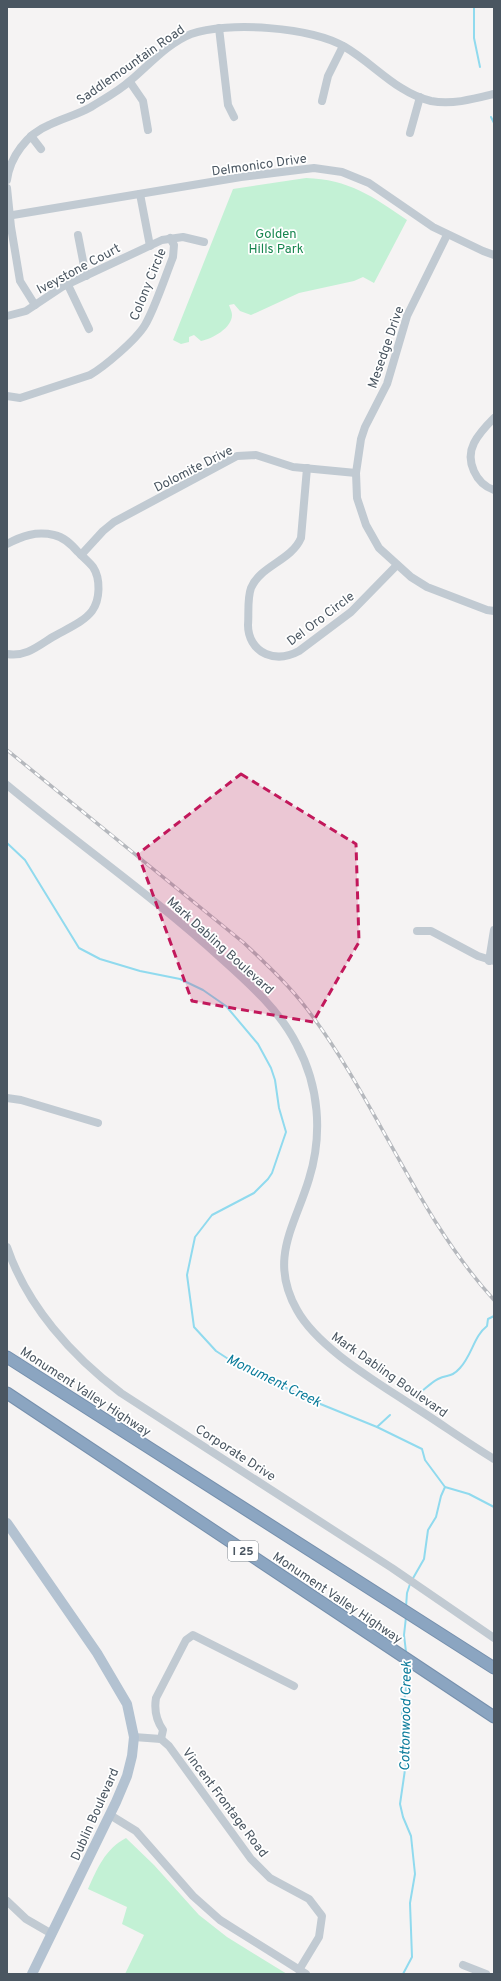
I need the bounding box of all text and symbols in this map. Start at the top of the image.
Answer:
street label: Saddlemountain Road [74,22,188,109]
street label: Delmonico Drive [211,151,308,181]
park label: Golden Hills Park [248,227,304,258]
street label: Iveystone Court [34,241,124,299]
street label: Colony Circle [127,246,171,323]
street label: Mesedge Drive [365,304,408,391]
street label: Dolomite Drive [152,443,236,497]
street label: Del Oro Circle [284,589,358,650]
street label: Mark Dabling Boulevard [163,894,276,999]
street label: Mark Dabling Boulevard [328,1329,450,1422]
street label: Monument Valley Highway [16,1344,154,1441]
water label: Monument Creek [223,1351,324,1412]
street label: Corporate Drive [192,1422,278,1486]
road number: I 25 [228,1541,258,1561]
street label: Monument Valley Highway [269,1549,405,1648]
water label: Cottonwood Creek [397,1660,416,1771]
street label: Vincent Frontage Road [178,1745,271,1861]
street label: Dublin Boulevard [68,1766,123,1863]

